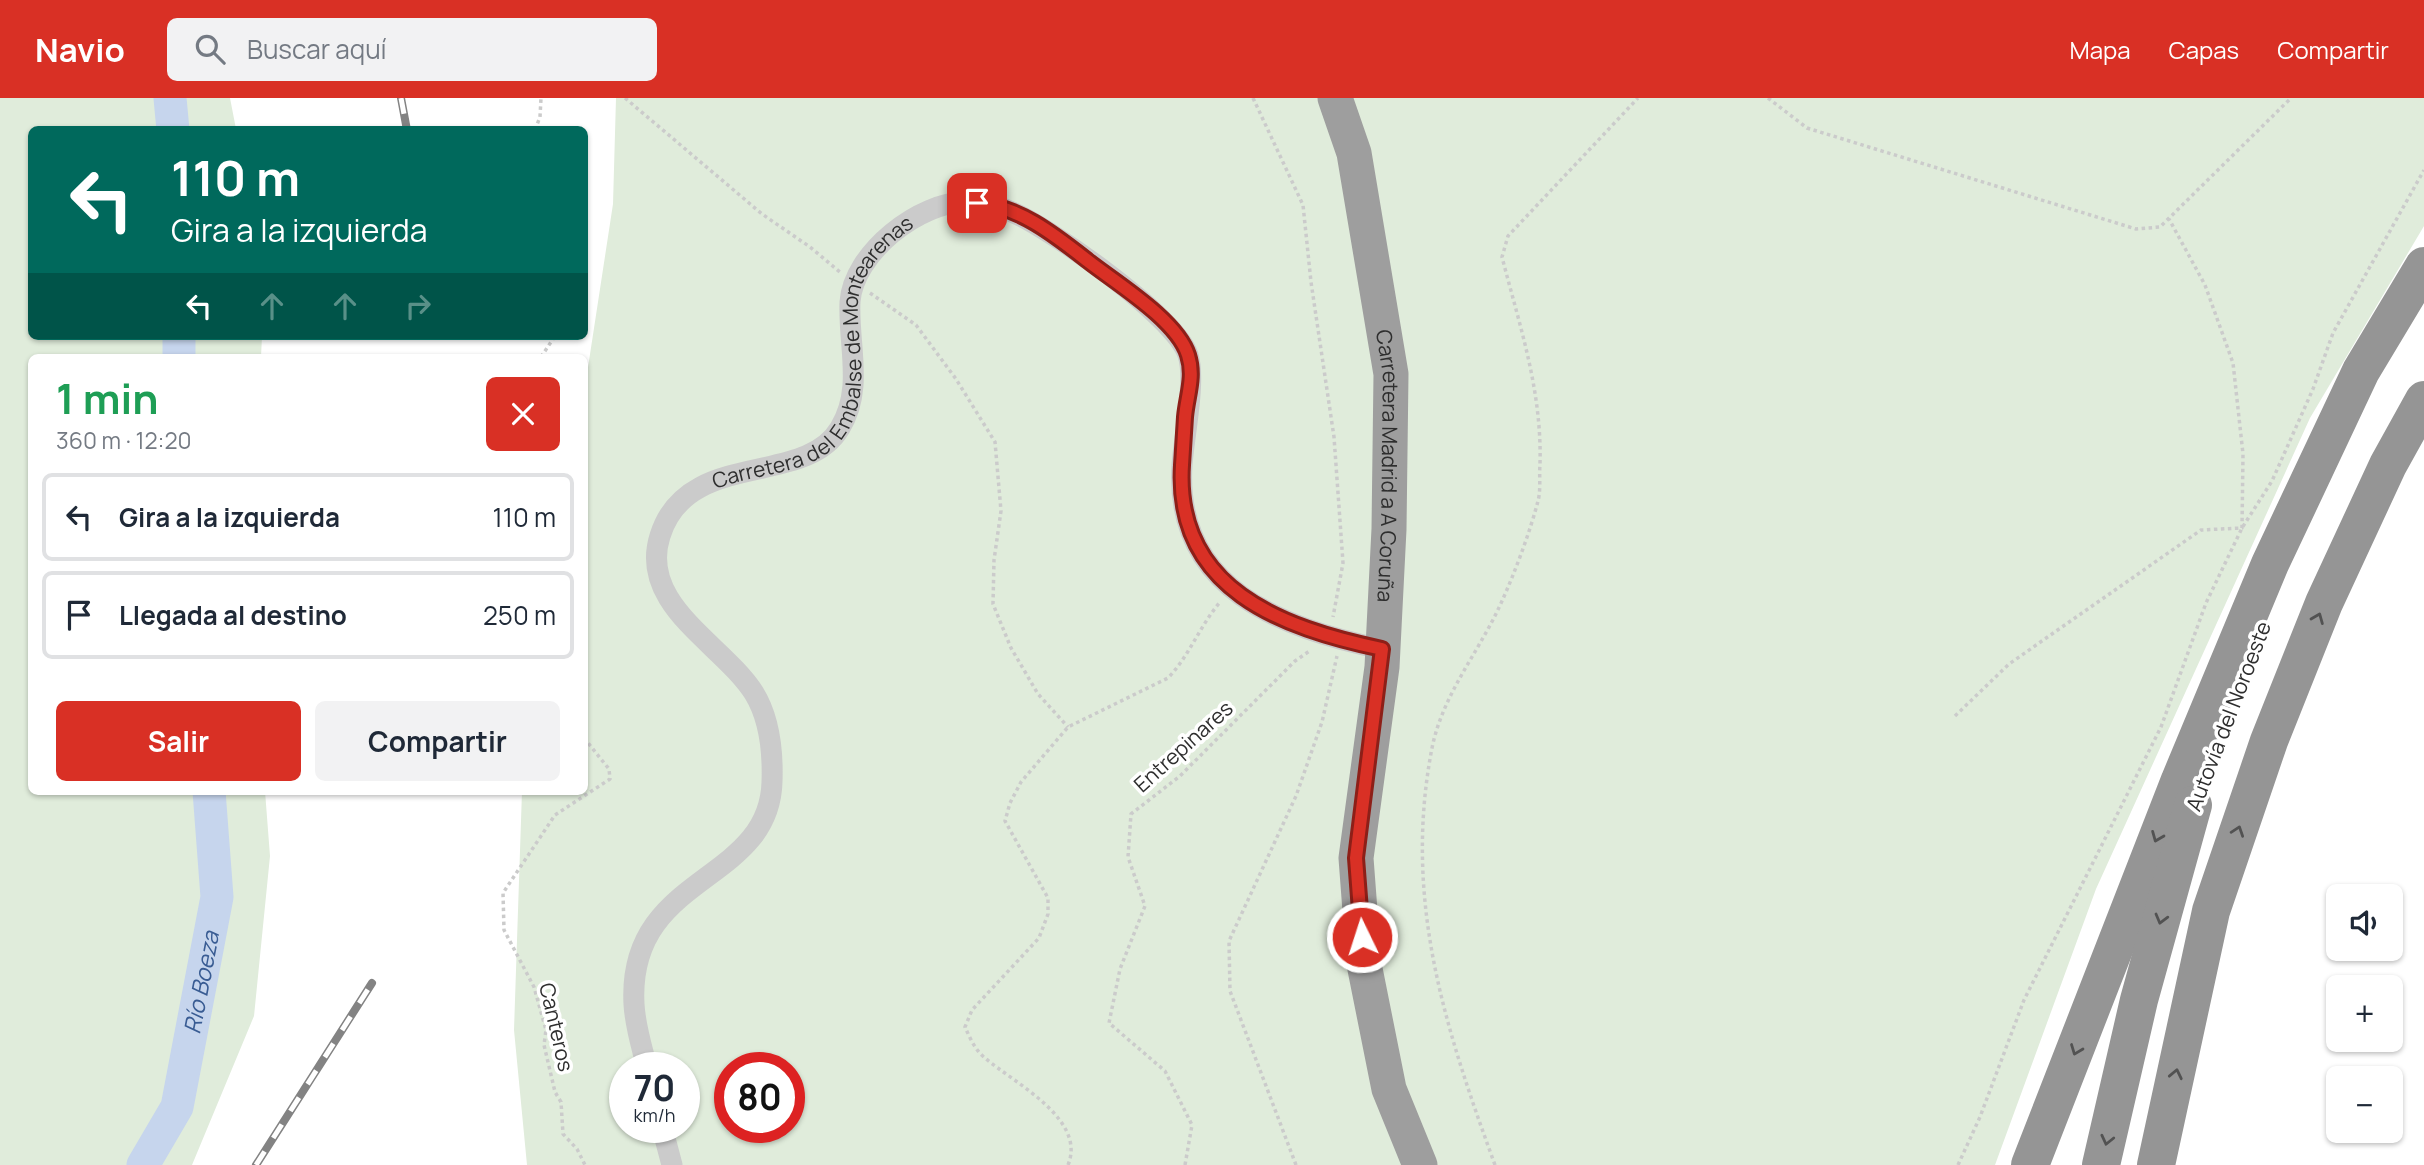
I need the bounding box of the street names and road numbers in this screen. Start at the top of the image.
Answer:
street label: Carretera del Embalse de Montearenas [708,208,918,495]
street label: Carretera Madrid a A Coruña [1370,327,1405,603]
street label: Autovía del Noroeste [2179,617,2277,815]
street label: Entrepinares [1127,694,1239,798]
street label: Canteros [533,980,581,1074]

